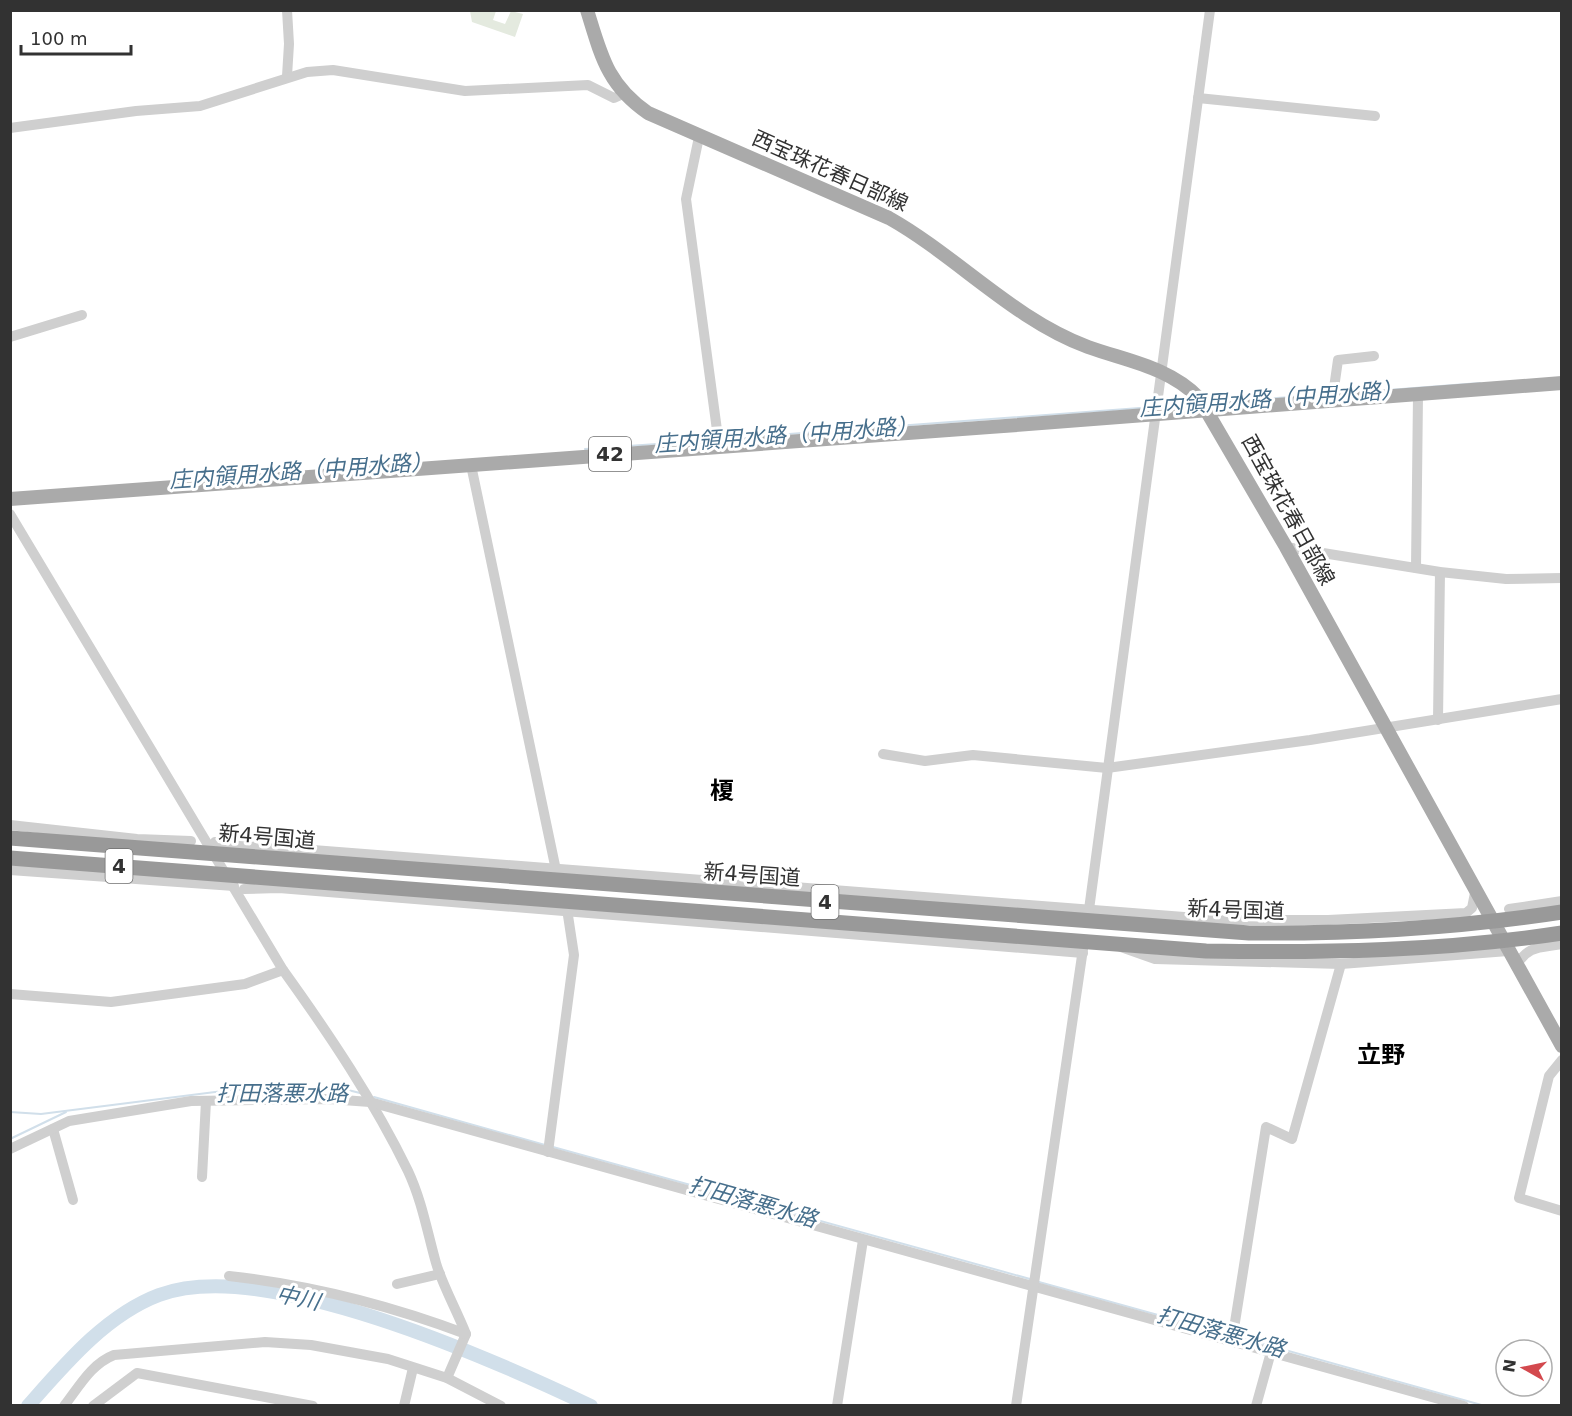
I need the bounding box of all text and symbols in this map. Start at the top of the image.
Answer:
scale bar [21,18,130,56]
text: 100 m [30,28,88,49]
street label: 西宝珠花春日部線 [748,126,912,216]
water label: 庄内領用水路（中用水路） [1138,377,1404,421]
water label: 庄内領用水路（中用水路） [653,413,919,457]
street label: 西宝珠花春日部線 [1237,431,1339,589]
road number: 42 [589,437,631,471]
water label: 庄内領用水路（中用水路） [168,449,434,493]
district label: 榎 [710,777,734,805]
street label: 新4号国道 [217,821,317,853]
road number: 4 [106,849,132,883]
street label: 新4号国道 [703,860,801,890]
road number: 4 [812,885,838,919]
street label: 新4号国道 [1187,896,1285,924]
district label: 立野 [1357,1041,1405,1069]
water label: 打田落悪水路 [216,1081,350,1106]
water label: 打田落悪水路 [686,1172,822,1233]
water label: 中川 [274,1281,324,1315]
water label: 打田落悪水路 [1154,1302,1290,1363]
north arrow [1494,1338,1554,1398]
text: N [1499,1358,1520,1374]

